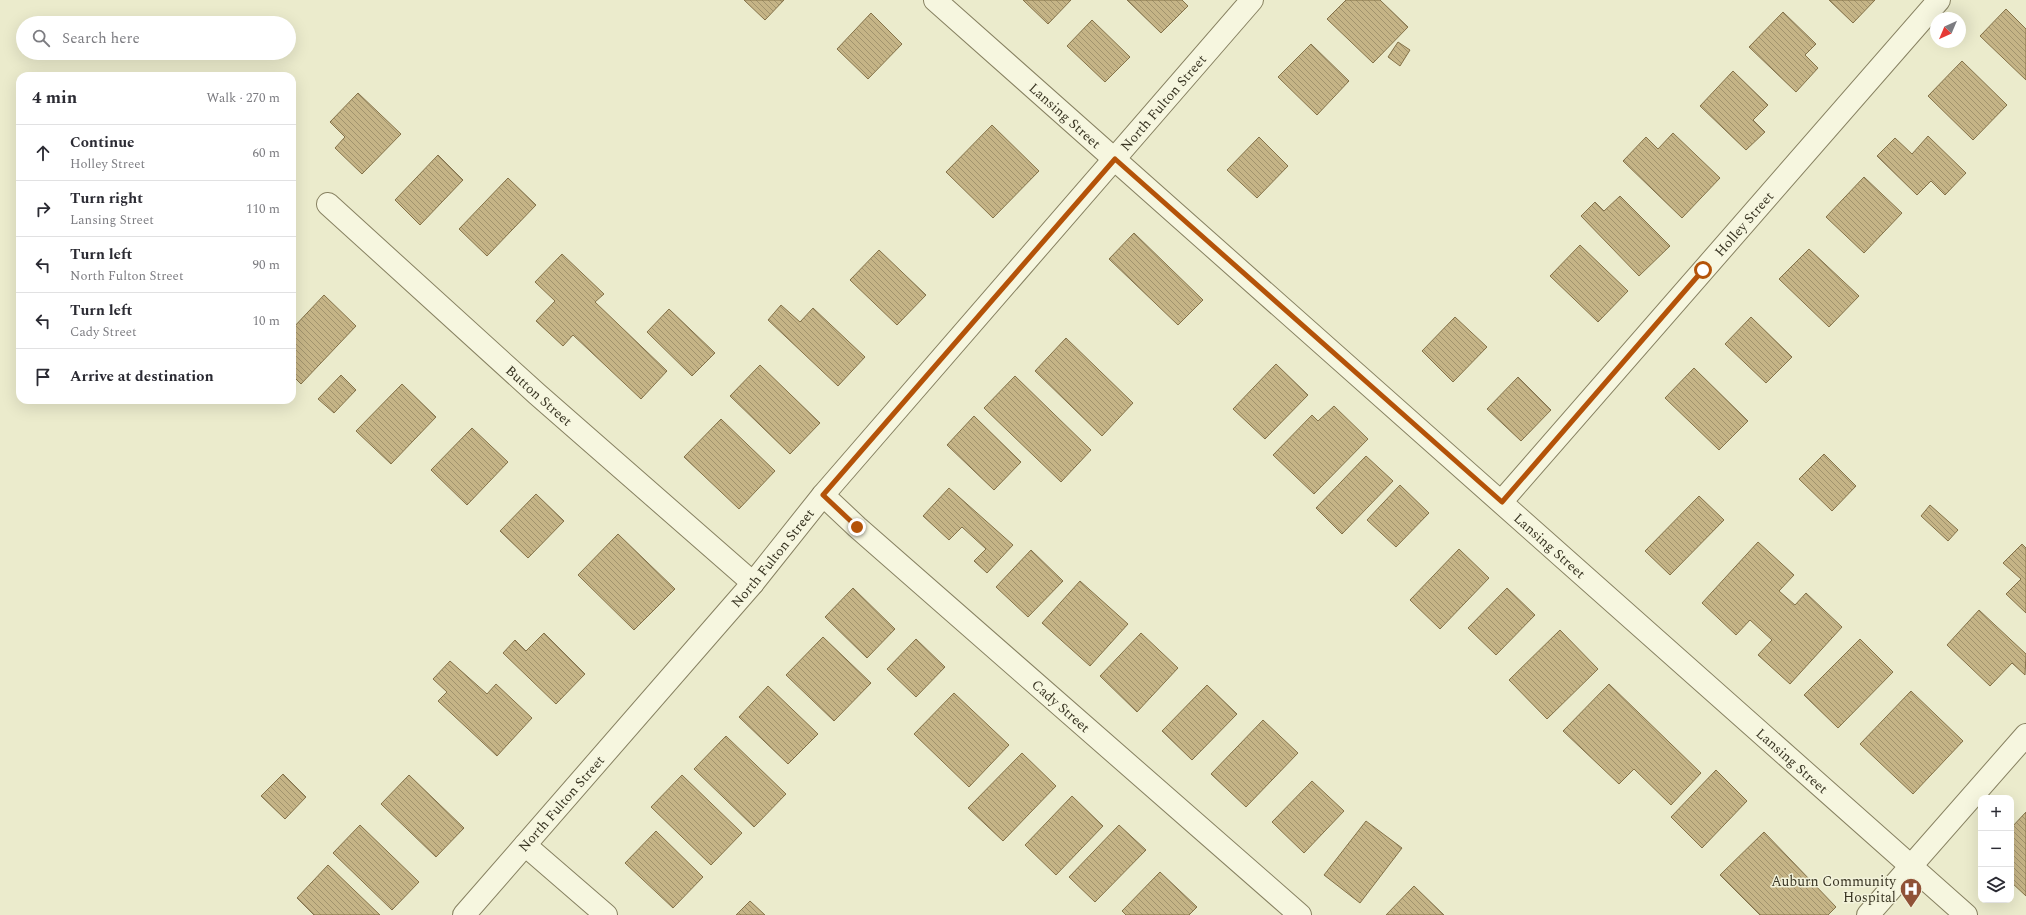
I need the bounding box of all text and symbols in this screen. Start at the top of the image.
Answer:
north arrow [1930,12,1966,48]
search box [16,16,296,60]
icon: search [30,27,52,49]
text: Search here [62,27,140,50]
street label: North Fulton Street [1116,50,1212,156]
street label: Lansing Street [1024,78,1106,154]
text: 4 min [32,85,77,111]
text: Walk · 270 m [206,88,280,108]
text: Continue [70,131,135,154]
icon: ahead [32,142,54,164]
text: 60 m [253,143,280,163]
text: Holley Street [70,154,145,174]
text: Turn right [70,187,143,210]
street label: Holley Street [1710,187,1779,261]
icon: right [32,198,54,220]
text: 110 m [246,199,280,219]
text: Lansing Street [70,210,154,230]
text: Turn left [70,243,132,266]
icon: left [32,254,54,276]
text: 90 m [253,255,280,275]
route start [1694,261,1712,279]
text: North Fulton Street [70,266,184,286]
text: Turn left [70,299,132,322]
icon: left [32,310,54,332]
text: 10 m [253,311,280,331]
text: Cady Street [70,322,137,342]
street label: Button Street [501,360,577,431]
text: Arrive at destination [70,365,214,388]
icon: arrive [32,366,54,388]
street label: North Fulton Street [726,504,820,612]
street label: Lansing Street [1509,508,1590,584]
route end [848,518,866,536]
street label: Cady Street [1027,675,1095,738]
street label: Lansing Street [1751,723,1833,799]
street label: North Fulton Street [513,751,610,857]
map controls [1978,795,2014,903]
button: + [1978,795,2014,831]
button: − [1978,831,2014,867]
button: layers [1978,867,2014,903]
place label: Auburn Community Hospital [1771,871,1897,908]
hospital icon: Auburn Community Hospital [1898,876,1924,909]

